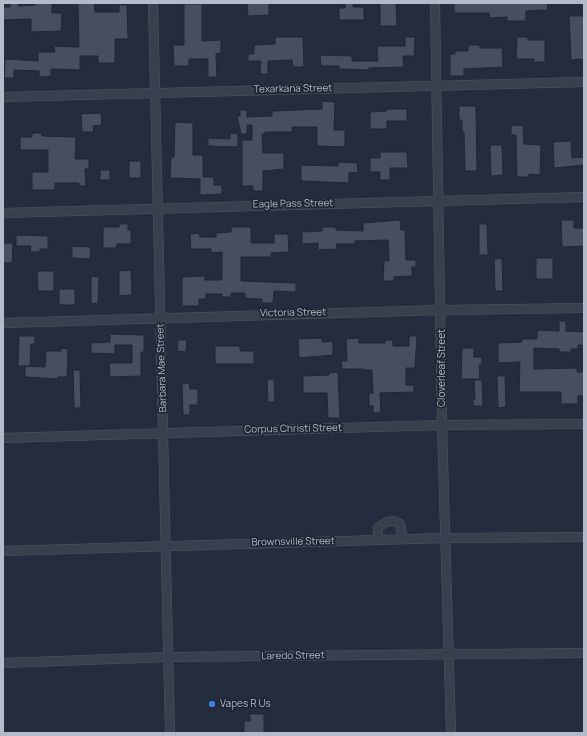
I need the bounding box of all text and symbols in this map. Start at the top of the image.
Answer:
street label: Texarkana Street [254,82,332,96]
street label: Eagle Pass Street [253,197,333,211]
street label: Victoria Street [260,306,326,320]
street label: Barbara Mae Street [154,323,170,413]
street label: Cloverleaf Street [436,329,448,407]
street label: Corpus Christi Street [244,422,342,436]
street label: Brownsville Street [251,535,335,549]
street label: Laredo Street [261,649,325,663]
place label: Vapes R Us [220,698,271,710]
marker: Vapes R Us [207,699,217,709]

